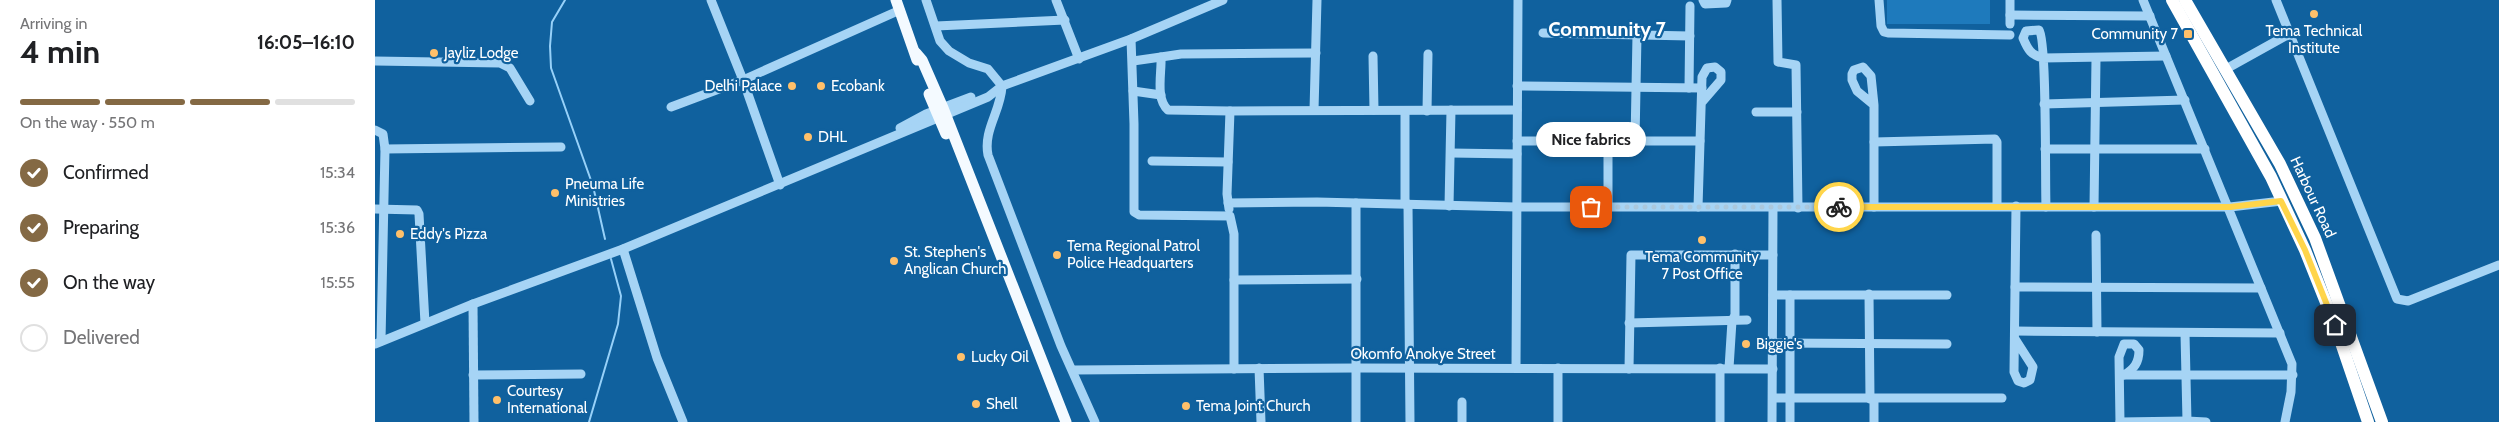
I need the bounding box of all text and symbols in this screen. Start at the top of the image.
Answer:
marker: Tema Technical Institute [2308,8,2320,20]
text: Arriving in [20,14,87,33]
district label: Community 7 [1548,17,1666,41]
place label: Tema Technical Institute [2266,22,2363,57]
place label: Community 7 [2091,25,2178,43]
marker: Community 7 [2182,28,2194,40]
text: 16:05–16:10 [257,31,355,54]
text: 4 min [20,32,100,71]
place label: Jayliz Lodge [443,44,519,62]
marker: Jayliz Lodge [428,47,440,59]
place label: Delhi Palace [705,77,782,95]
place label: Ecobank [831,77,885,95]
marker: Delhi Palace [786,80,798,92]
marker: Ecobank [815,80,827,92]
text: On the way · 550 m [20,113,155,132]
callout: Nice fabrics [1536,122,1646,157]
place label: DHL [818,128,847,146]
text: Nice fabrics [1551,130,1631,149]
marker: DHL [802,131,814,143]
street label: Harbour Road [2286,154,2340,240]
icon: check [20,159,48,187]
text: Confirmed [63,161,149,184]
text: 15:34 [320,163,355,182]
place label: Pneuma Life Ministries [565,175,645,210]
courier [1814,182,1864,232]
pin [1570,186,1612,228]
marker: Pneuma Life Ministries [549,187,561,199]
icon: bag [1577,193,1605,221]
icon: bike [1825,193,1853,221]
icon: check [20,214,48,242]
text: Preparing [63,216,139,239]
text: 15:36 [320,218,355,237]
place label: Eddy's Pizza [410,225,488,243]
marker: Eddy's Pizza [394,228,406,240]
marker: Tema Community 7 Post Office [1696,234,1708,246]
place label: Tema Regional Patrol Police Headquarters [1067,237,1201,272]
place label: St. Stephen's Anglican Church [904,243,1006,278]
place label: Tema Community 7 Post Office [1645,248,1759,283]
marker: Tema Regional Patrol Police Headquarters [1051,249,1063,261]
marker: St. Stephen's Anglican Church [888,255,900,267]
icon: check [20,269,48,297]
text: On the way [63,271,155,294]
text: 15:55 [320,273,355,292]
pin [2314,304,2356,346]
icon: home [2321,311,2349,339]
text: Delivered [63,326,140,349]
place label: Biggie's [1756,335,1803,353]
marker: Biggie's [1740,338,1752,350]
street label: Okomfo Anokye Street [1350,345,1496,363]
place label: Lucky Oil [971,348,1029,366]
marker: Lucky Oil [955,351,967,363]
place label: Courtesy International [507,382,588,417]
marker: Courtesy International [491,394,503,406]
place label: Shell [986,395,1018,413]
place label: Tema Joint Church [1196,397,1311,415]
marker: Shell [970,398,982,410]
marker: Tema Joint Church [1180,400,1192,412]

